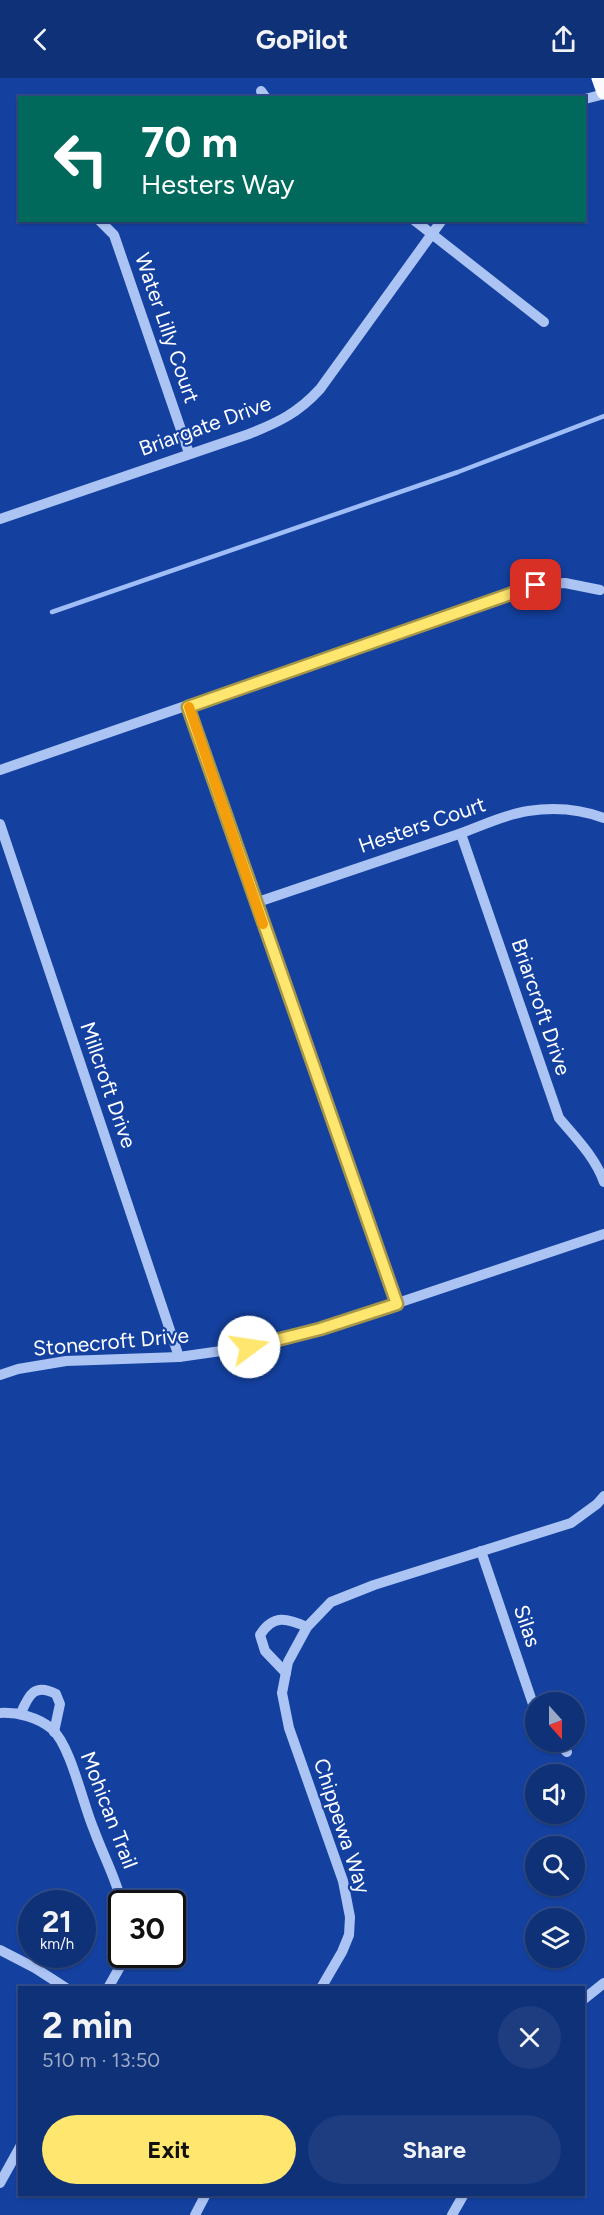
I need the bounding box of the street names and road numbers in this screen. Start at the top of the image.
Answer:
street label: Water Lilly Court [130,250,205,406]
street label: Briargate Drive [135,390,274,461]
street label: Hesters Court [355,791,489,858]
street label: Briarcroft Drive [506,935,577,1078]
street label: Millcroft Drive [75,1018,142,1151]
street label: Stonecroft Drive [32,1322,190,1361]
street label: Silas [509,1601,546,1650]
street label: Mohican Trail [76,1748,143,1872]
street label: Chippewa Way [309,1755,376,1897]

